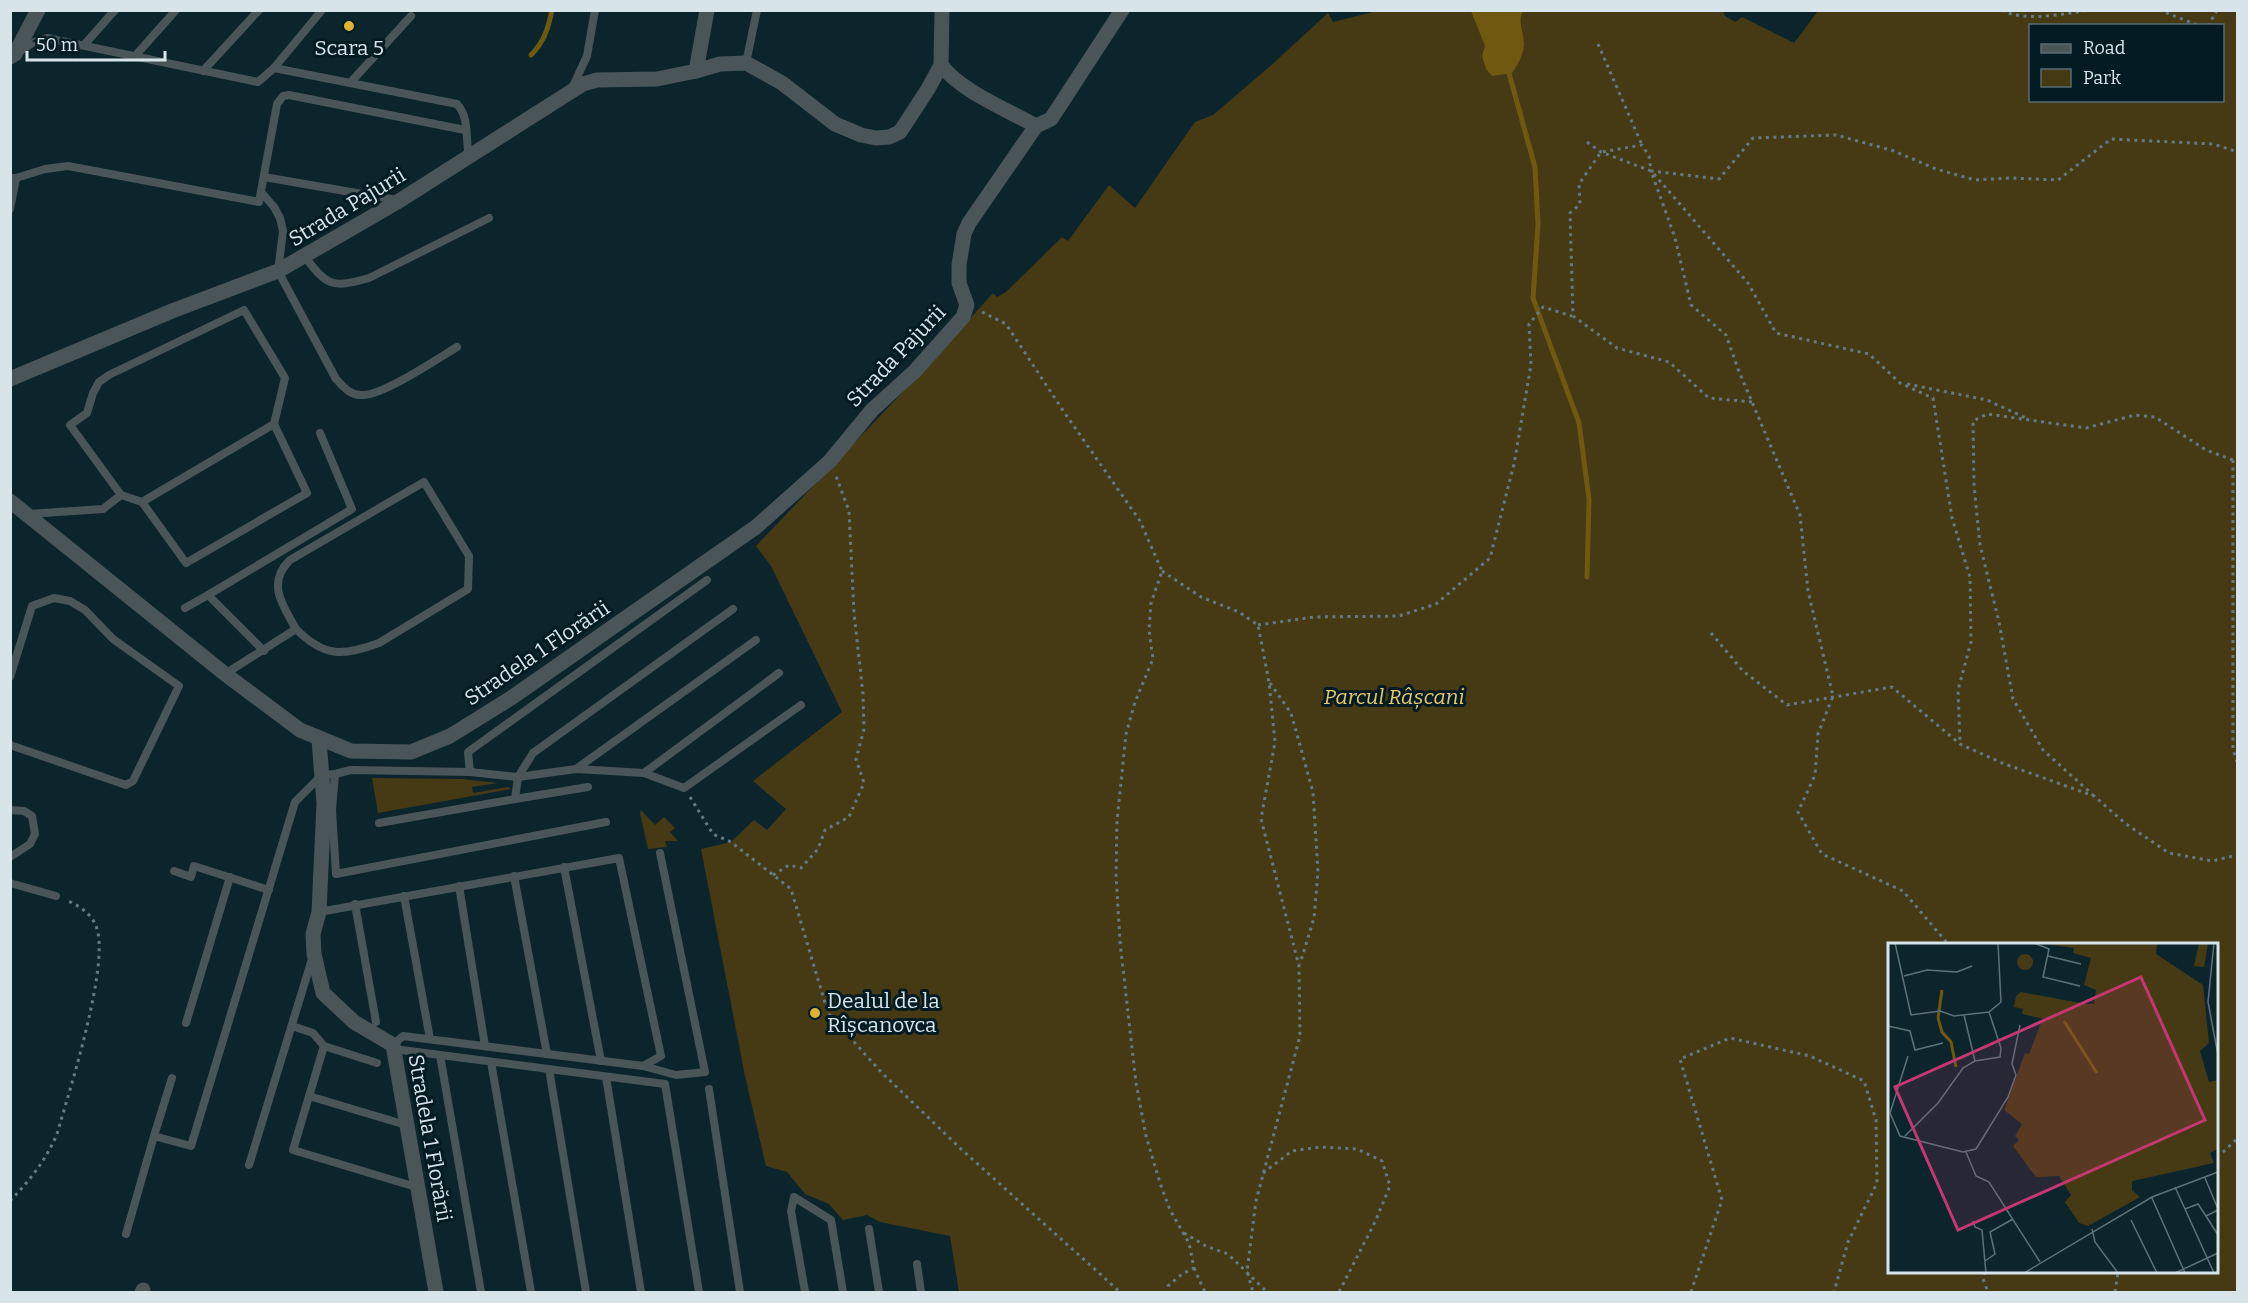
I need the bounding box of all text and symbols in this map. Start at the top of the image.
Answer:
marker: Scara 5 [342,19,356,33]
scale bar [27,24,165,62]
legend [2029,24,2224,102]
text: 50 m [36,34,78,56]
place label: Scara 5 [314,35,384,61]
text: Road [2083,37,2126,59]
text: Park [2083,67,2122,89]
street label: Strada Pajurii [284,162,410,252]
street label: Strada Pajurii [841,300,951,412]
street label: Stradela 1 Florării [459,595,615,711]
park label: Parcul Râșcani [1324,684,1464,710]
inset map [1888,943,2218,1273]
place label: Dealul de la Rîșcanovca [827,988,940,1038]
marker: Dealul de la Rîșcanovca [808,1006,822,1020]
street label: Stradela 1 Florării [402,1052,458,1224]

